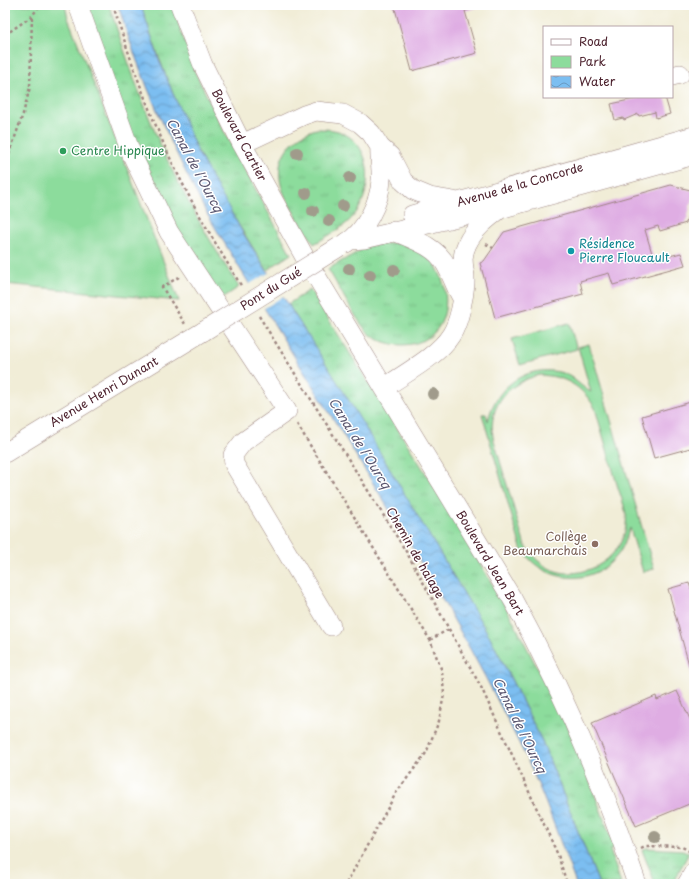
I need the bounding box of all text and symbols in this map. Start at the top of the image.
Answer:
legend [543,26,673,98]
text: Road [579,32,608,50]
text: Park [579,52,606,70]
text: Water [579,72,616,90]
street label: Boulevard Cartier [208,85,272,184]
water label: Canal de l'Ourcq [163,114,229,217]
place label: Centre Hippique [71,141,165,159]
marker: Centre Hippique [58,146,68,156]
street label: Avenue de la Concorde [454,157,585,211]
place label: Résidence Pierre Floucault [579,234,670,266]
marker: Résidence Pierre Floucault [566,246,576,256]
street label: Pont du Gué [236,262,305,314]
street label: Avenue Henri Dunant [46,351,161,431]
water label: Canal de l'Ourcq [325,393,397,493]
street label: Chemin de halage [382,503,449,602]
street label: Boulevard Jean Bart [452,507,529,618]
place label: Collège Beaumarchais [503,527,588,559]
marker: Collège Beaumarchais [590,539,600,549]
water label: Canal de l'Ourcq [489,674,553,777]

